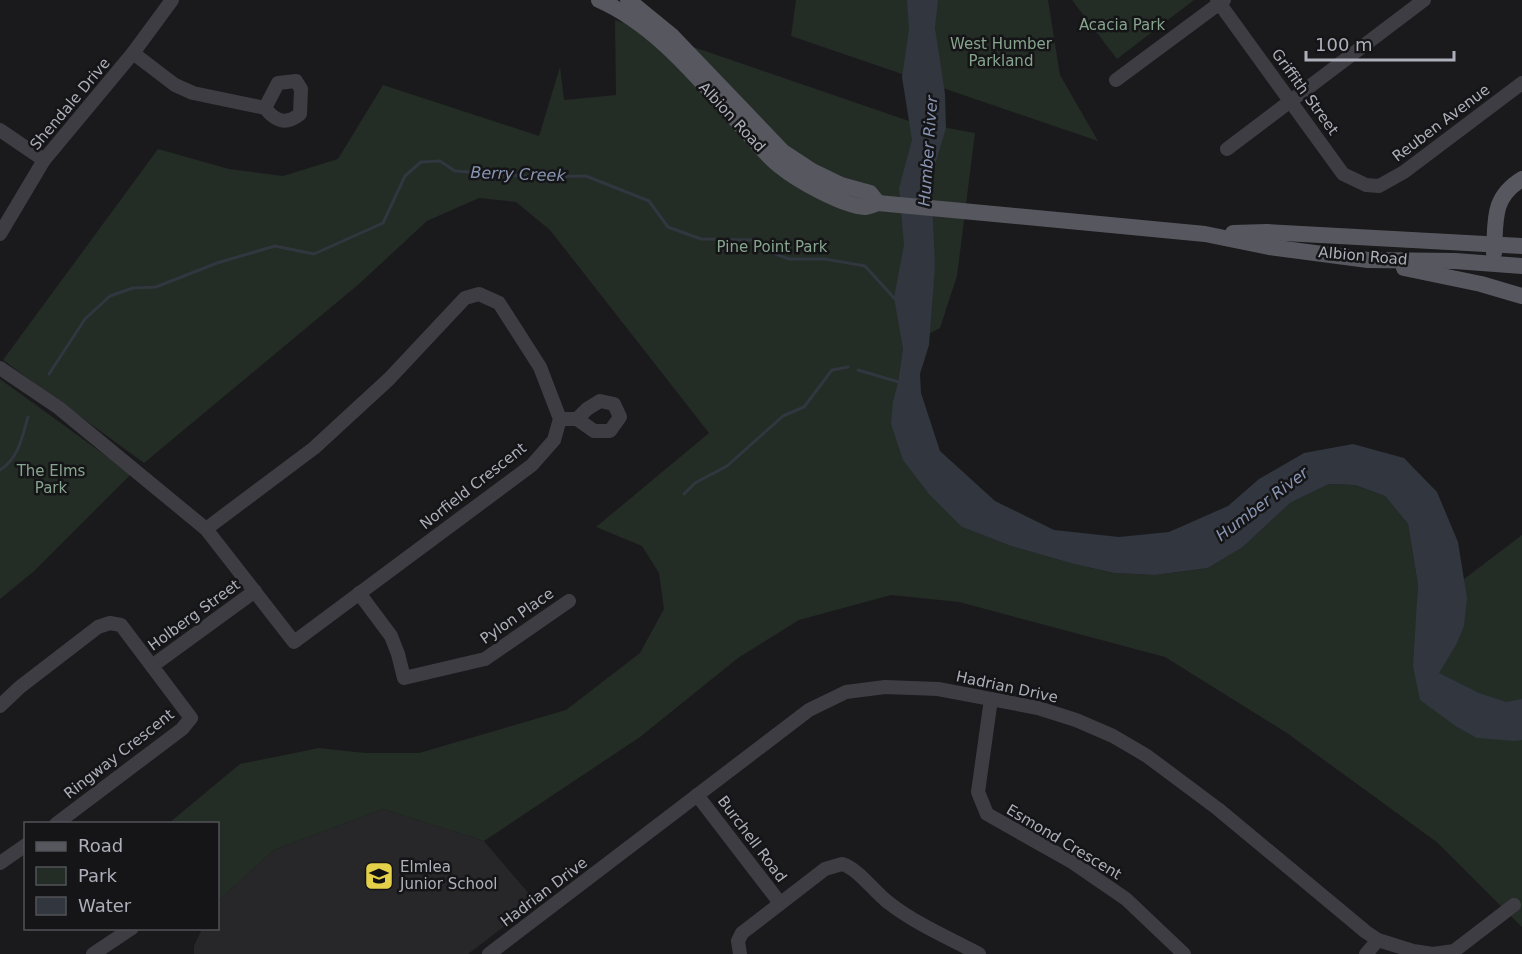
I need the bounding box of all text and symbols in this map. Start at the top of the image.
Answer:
park label: Acacia Park [1079,16,1165,34]
scale bar [1306,24,1454,62]
text: 100 m [1315,34,1373,55]
park label: West Humber Parkland [950,35,1053,70]
street label: Griffith Street [1268,45,1342,139]
street label: Shendale Drive [26,54,114,154]
street label: Albion Road [695,78,769,156]
street label: Reuben Avenue [1389,81,1493,165]
water label: Humber River [915,94,941,207]
water label: Berry Creek [470,163,567,185]
park label: Pine Point Park [717,238,828,256]
street label: Albion Road [1318,243,1408,269]
street label: Norfield Crescent [416,439,530,533]
park label: The Elms Park [16,462,86,497]
water label: Humber River [1212,462,1313,545]
street label: Holberg Street [145,576,244,654]
street label: Pylon Place [477,584,557,648]
street label: Hadrian Drive [954,667,1060,707]
street label: Ringway Crescent [60,705,178,803]
street label: Burchell Road [714,792,790,886]
street label: Esmond Crescent [1003,801,1125,884]
legend [24,822,219,930]
text: Road [78,835,123,856]
street label: Hadrian Drive [497,854,591,930]
place label: Elmlea Junior School [399,858,498,893]
school or university icon: Elmlea Junior School [363,860,395,892]
text: Park [78,865,117,886]
text: Water [78,895,132,916]

